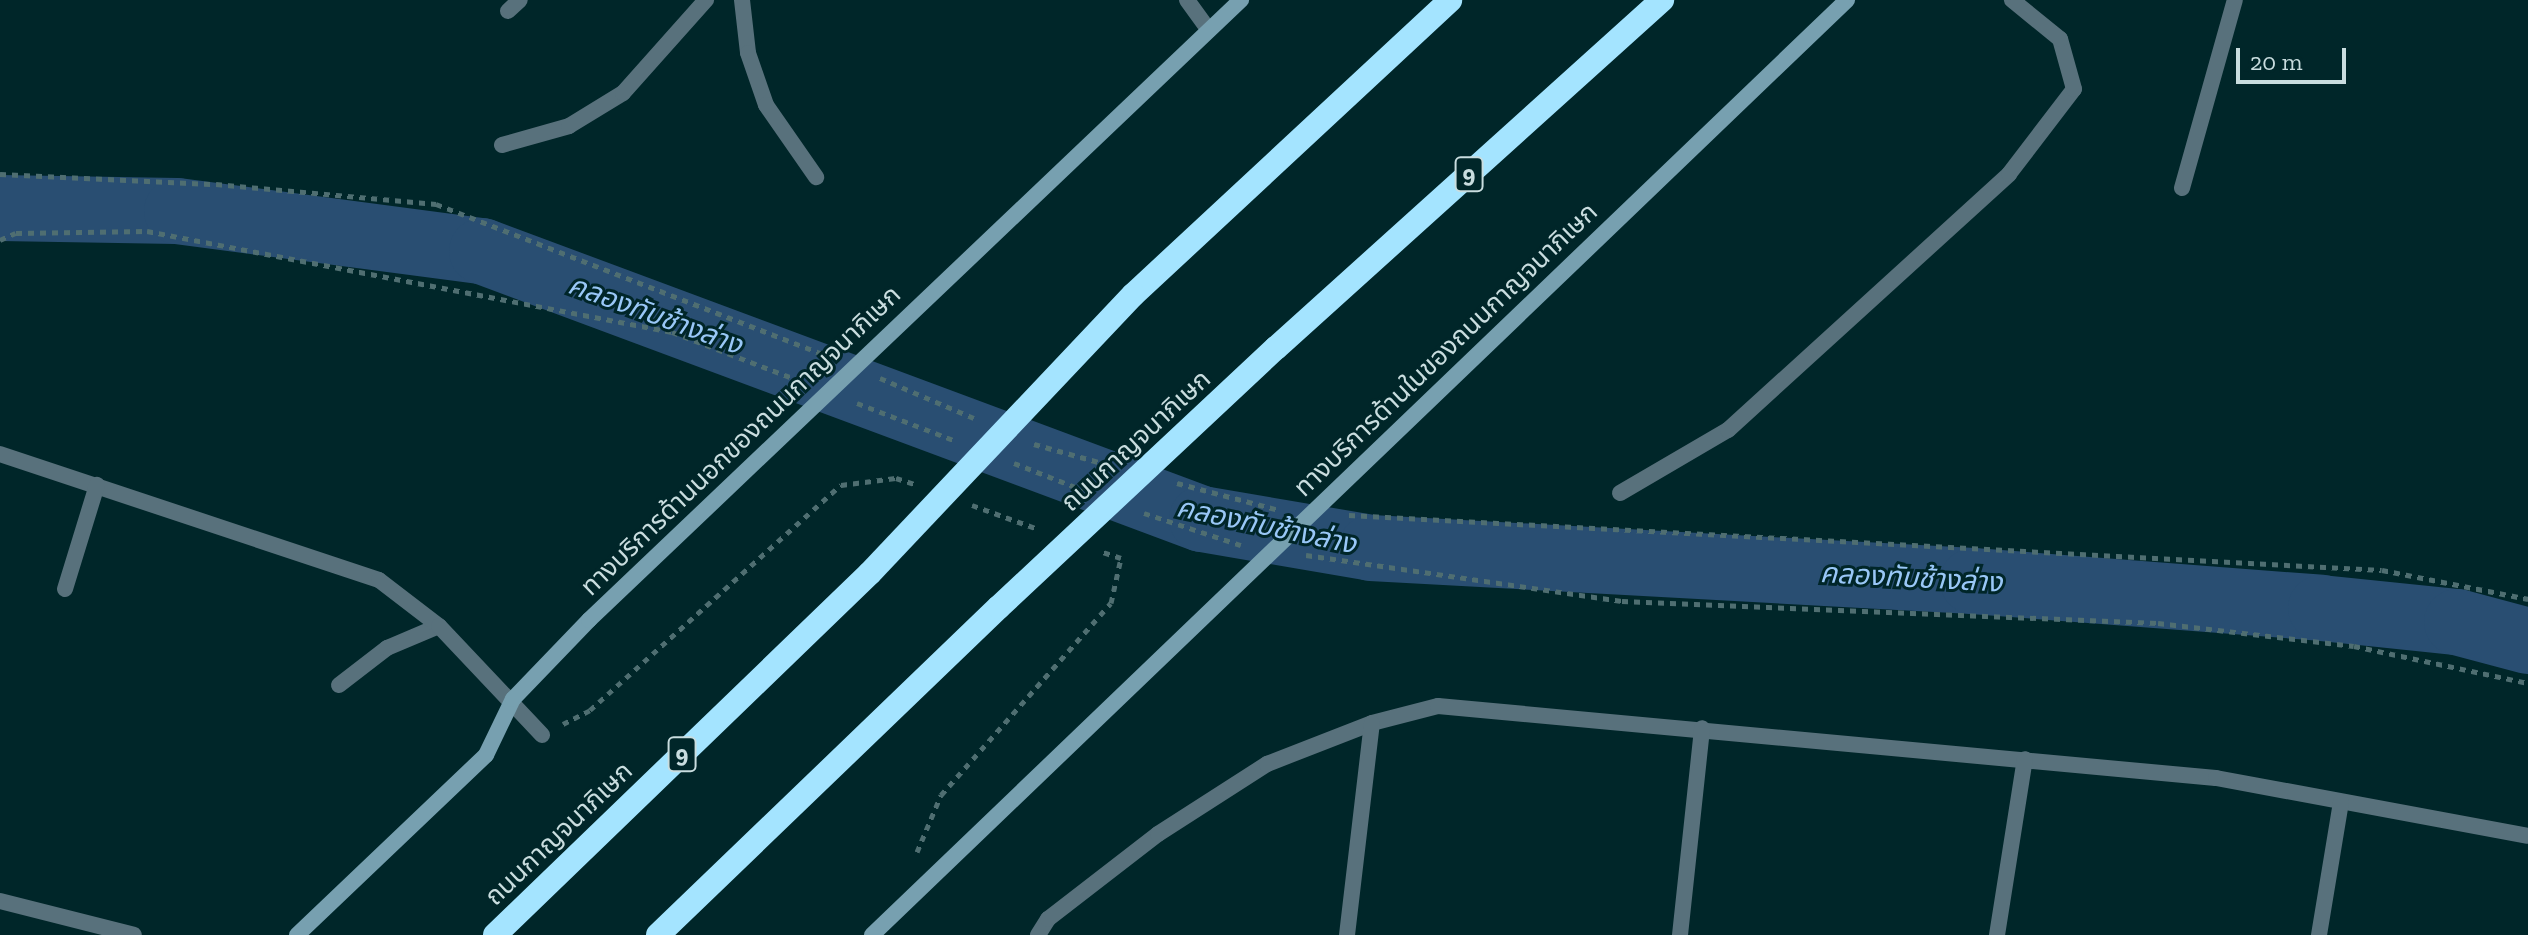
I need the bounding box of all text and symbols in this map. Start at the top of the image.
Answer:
scale bar [2240,32,2350,82]
text: 20 m [2250,47,2302,76]
road number: 9 [1453,154,1485,194]
street label: ทางบริการด้านในของถนนกาญจนาภิเษก [1288,197,1604,503]
water label: คลองทับช้างล่าง [564,268,746,362]
street label: ทางบริการด้านนอกของถนนกาญจนาภิเษก [575,280,907,602]
street label: ถนนกาญจนาภิเษก [1055,364,1217,518]
water label: คลองทับช้างล่าง [1173,491,1359,561]
water label: คลองทับช้างล่าง [1819,556,2003,600]
road number: 9 [666,734,698,774]
street label: ถนนกาญจนาภิเษก [479,756,639,912]

